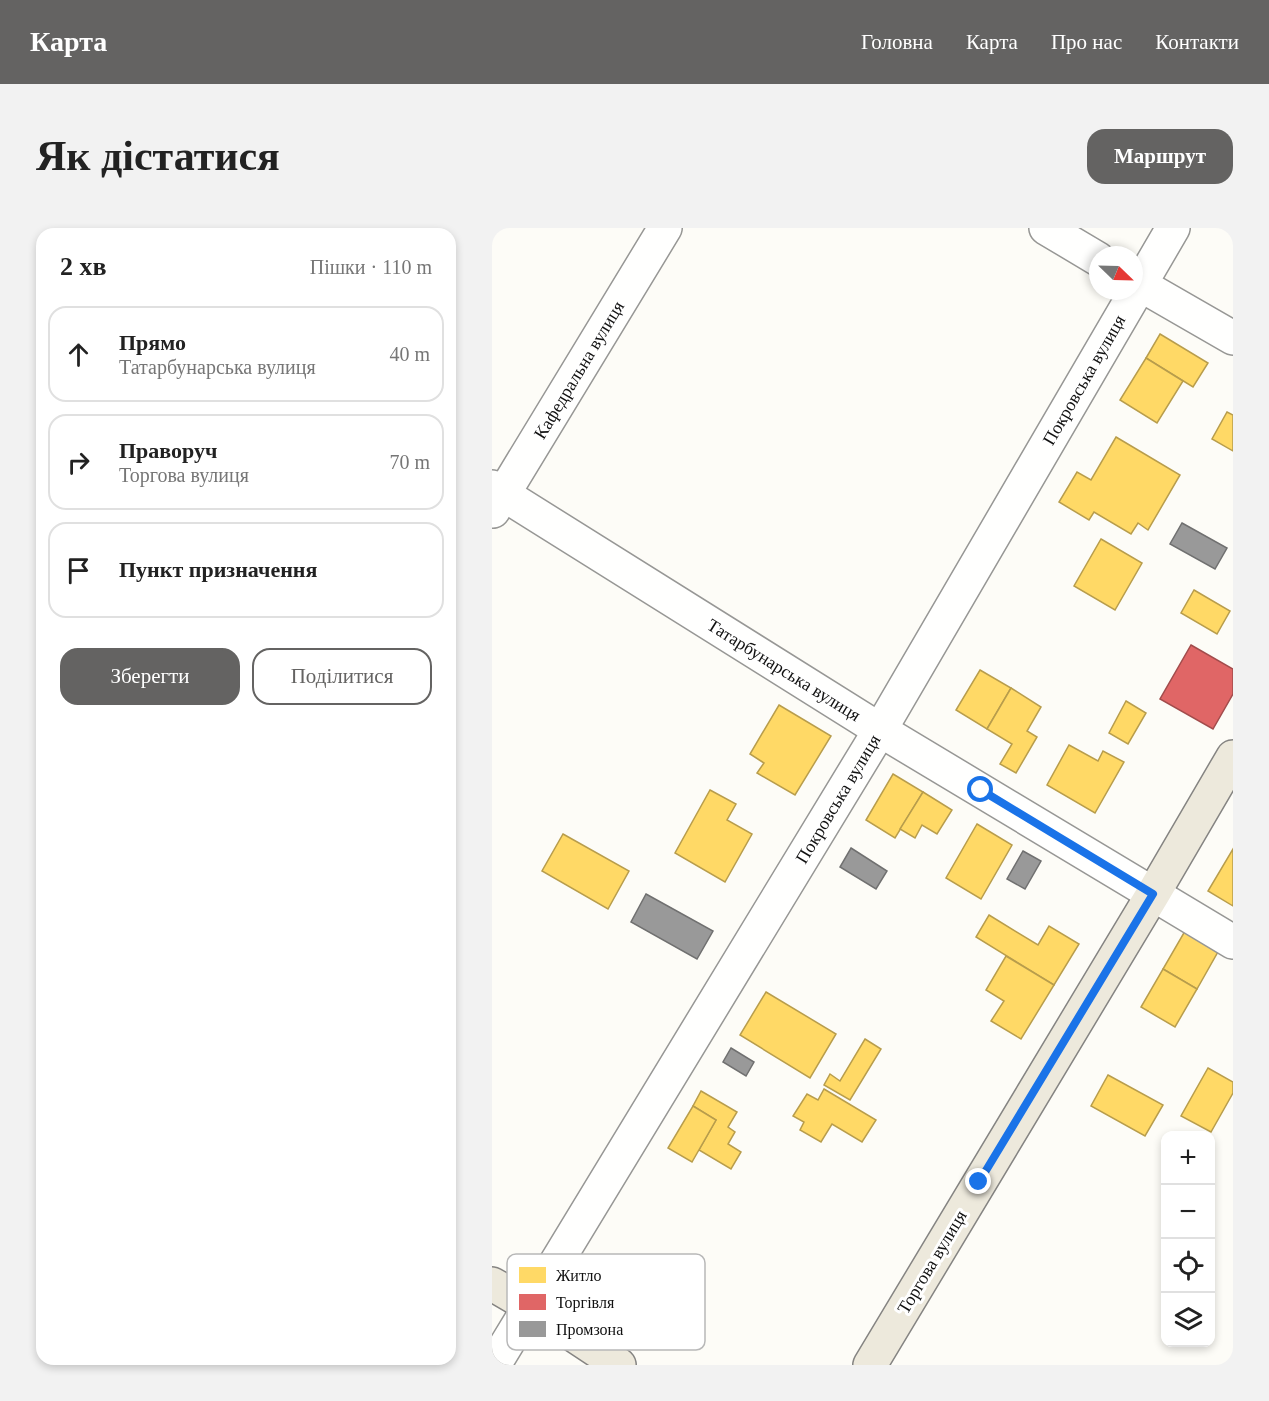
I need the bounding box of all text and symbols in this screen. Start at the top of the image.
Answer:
text: Карта [30,26,107,57]
text: Головна [861,30,933,54]
text: Карта [966,30,1018,54]
text: Про нас [1051,30,1122,54]
text: Контакти [1155,30,1239,54]
button: Маршрут [1087,129,1233,184]
text: Як дістатися [36,133,280,179]
north arrow [1089,246,1143,300]
text: 2 хв [60,252,107,281]
text: Пішки · 110 m [310,256,432,278]
street label: Кафедральна вулиця [530,297,628,443]
street label: Покровська вулиця [1039,311,1129,449]
text: Прямо [119,330,186,355]
icon: ahead [62,338,95,371]
text: 40 m [389,343,430,365]
text: Татарбунарська вулиця [119,356,316,378]
text: Праворуч [119,438,217,463]
icon: right [62,446,95,479]
text: 70 m [389,451,430,473]
text: Торгова вулиця [119,464,249,486]
icon: arrive [62,554,95,587]
text: Пункт призначення [119,557,317,582]
street label: Татарбунарська вулиця [704,615,864,725]
button: Зберегти [60,648,240,705]
button: Поділитися [252,648,432,705]
street label: Покровська вулиця [792,731,884,867]
route start [967,776,993,802]
map controls [1161,1131,1215,1347]
button: + [1161,1131,1215,1185]
route end [965,1168,991,1194]
button: − [1161,1185,1215,1239]
street label: Торгова вулиця [893,1207,971,1317]
button: locate [1161,1239,1215,1293]
legend [507,1254,705,1350]
text: Житло [556,1267,601,1284]
button: layers [1161,1293,1215,1347]
text: Торгівля [556,1294,615,1312]
text: Промзона [556,1321,623,1339]

